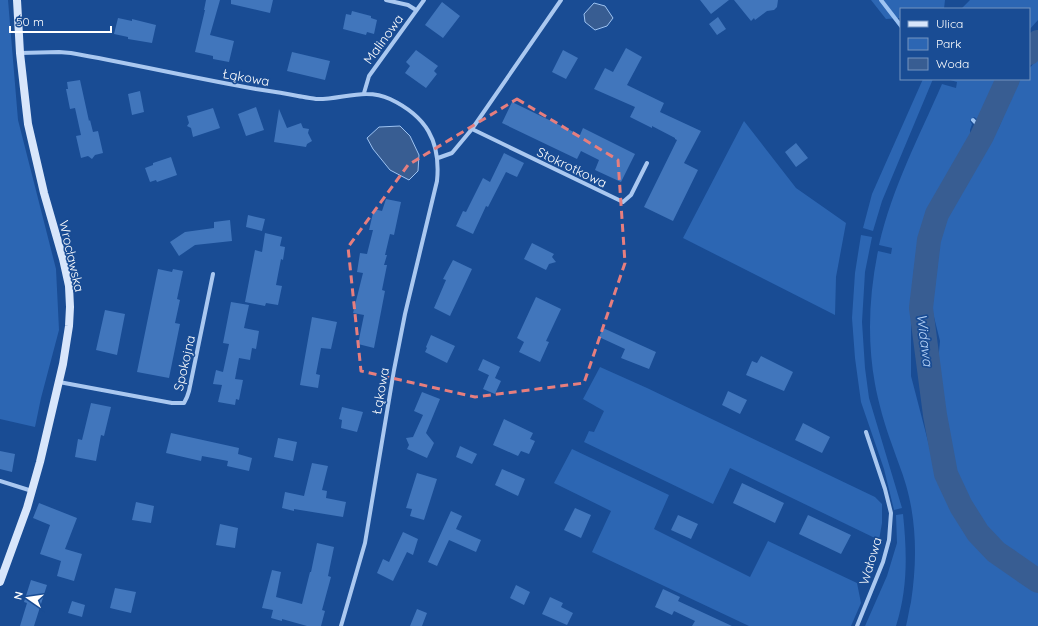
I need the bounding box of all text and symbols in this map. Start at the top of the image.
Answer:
scale bar [10,8,111,34]
legend [900,8,1030,80]
street label: Malinowa [360,11,406,67]
text: 50 m [16,14,44,29]
text: Ulica [936,16,963,31]
text: Park [936,36,961,51]
text: Woda [936,56,969,71]
street label: Łąkowa [221,65,271,89]
street label: Stokrotkowa [534,143,610,191]
street label: Wrocławska [56,219,88,293]
water label: Widawa [913,313,937,369]
street label: Spokojna [170,334,198,392]
street label: Łąkowa [368,366,392,416]
street label: Wałowa [855,535,885,587]
north arrow [8,578,48,618]
text: N [11,590,26,601]

